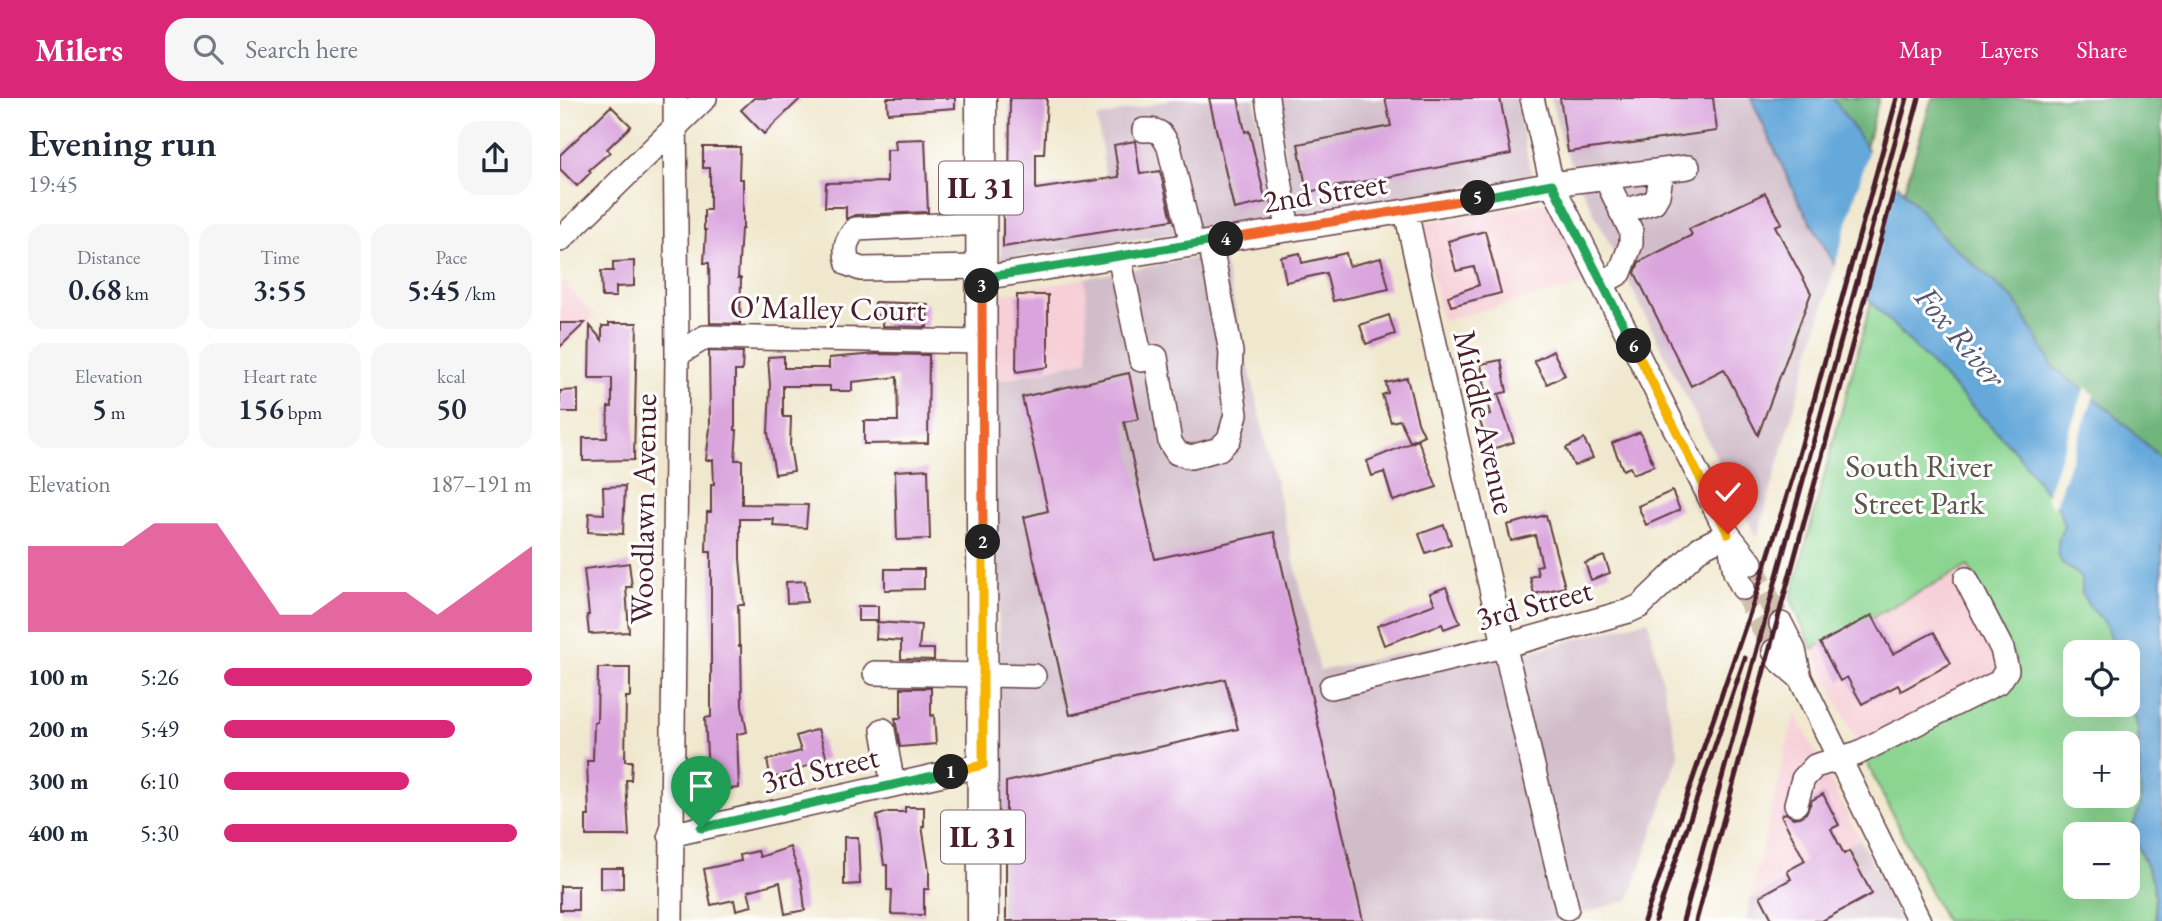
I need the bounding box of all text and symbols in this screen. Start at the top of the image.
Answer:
search box [165,18,655,81]
text: Milers [35,28,123,71]
icon: search [189,30,227,68]
text: Search here [245,32,358,66]
text: Map [1899,34,1942,65]
text: Layers [1980,34,2039,65]
text: Share [2077,34,2127,65]
text: Evening run [28,118,217,167]
button: share [458,121,532,195]
street label: 2nd Street [1260,161,1390,223]
road number: IL 31 [939,162,1023,214]
text: 19:45 [28,169,78,199]
pin: 5 [1460,180,1496,216]
text: 5 [1472,185,1483,210]
pin: 4 [1208,222,1244,256]
text: 4 [1220,226,1231,251]
text: Distance [77,245,140,270]
text: Time [260,245,300,270]
text: Pace [435,245,467,270]
pin: 3 [964,268,1000,304]
text: 0.68 [68,270,122,309]
text: 3:55 [253,270,307,309]
text: 5:45 [407,270,461,309]
text: 3 [976,273,987,298]
water label: Fox River [1905,276,2017,397]
text: km [122,281,149,306]
text: /km [461,281,496,306]
street label: O'Malley Court [730,285,926,331]
street label: Middle Avenue [1443,326,1527,518]
pin: 6 [1616,328,1652,364]
text: 6 [1628,333,1639,358]
text: Elevation [74,364,143,389]
text: Heart rate [243,364,317,389]
text: kcal [437,364,466,389]
text: 5 [92,389,107,428]
text: 156 [238,389,284,428]
text: 50 [436,389,467,428]
street label: Woodlawn Avenue [620,393,666,625]
text: m [107,400,126,425]
text: bpm [284,400,322,425]
park label: South River Street Park [1845,445,1993,524]
pin [1698,462,1758,534]
text: Elevation [28,469,111,499]
text: 187–191 m [431,469,532,499]
icon: check [1709,473,1747,511]
pin: 2 [966,524,1000,560]
text: 2 [977,529,988,554]
street label: 3rd Street [1471,568,1597,640]
map controls [2063,640,2140,899]
button: locate [2063,640,2140,717]
text: 100 m [28,662,89,692]
text: 5:26 [140,662,179,692]
text: 200 m [28,714,89,744]
text: 5:49 [140,714,179,744]
button: + [2063,731,2140,808]
street label: 3rd Street [757,735,883,803]
pin: 1 [934,754,968,790]
pin [671,756,731,828]
text: 1 [945,759,956,784]
text: 300 m [28,766,89,796]
text: 6:10 [140,766,179,796]
icon: arrive [682,767,720,805]
road number: IL 31 [941,810,1025,864]
text: 400 m [28,818,89,848]
text: 5:30 [140,818,179,848]
button: − [2063,822,2140,899]

